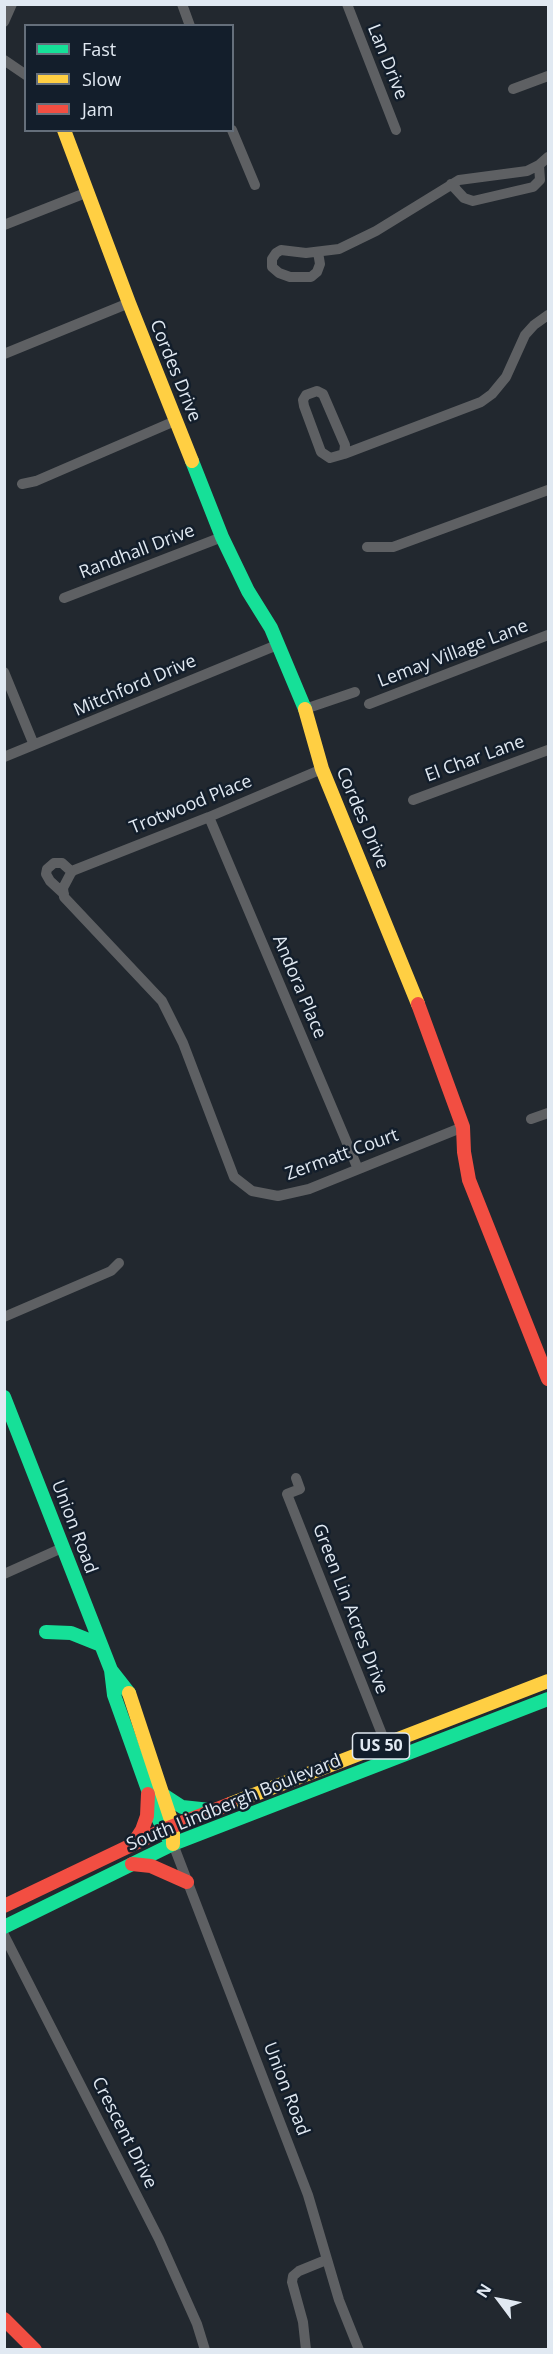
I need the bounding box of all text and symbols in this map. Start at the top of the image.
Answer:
street label: Lan Drive [362,21,412,103]
legend [24,24,234,132]
text: Fast [82,37,116,61]
text: Slow [82,67,121,91]
text: Jam [82,97,114,121]
street label: Cordes Drive [145,317,205,425]
street label: Randhall Drive [76,520,198,584]
street label: Lemay Village Lane [375,615,531,693]
street label: Mitchford Drive [71,651,199,721]
street label: El Char Lane [422,731,528,787]
street label: Cordes Drive [331,764,393,872]
street label: Trotwood Place [127,771,255,839]
street label: Andora Place [267,932,331,1042]
street label: Zermatt Court [282,1125,402,1185]
street label: Union Road [46,1477,102,1577]
street label: Green Lin Acres Drive [308,1521,392,1697]
road number: US 50 [352,1733,410,1759]
street label: South Lindbergh Boulevard [124,1750,344,1856]
street label: Union Road [258,2039,314,2139]
street label: Crescent Drive [87,2074,161,2192]
north arrow [469,2270,529,2330]
text: N [471,2279,497,2302]

